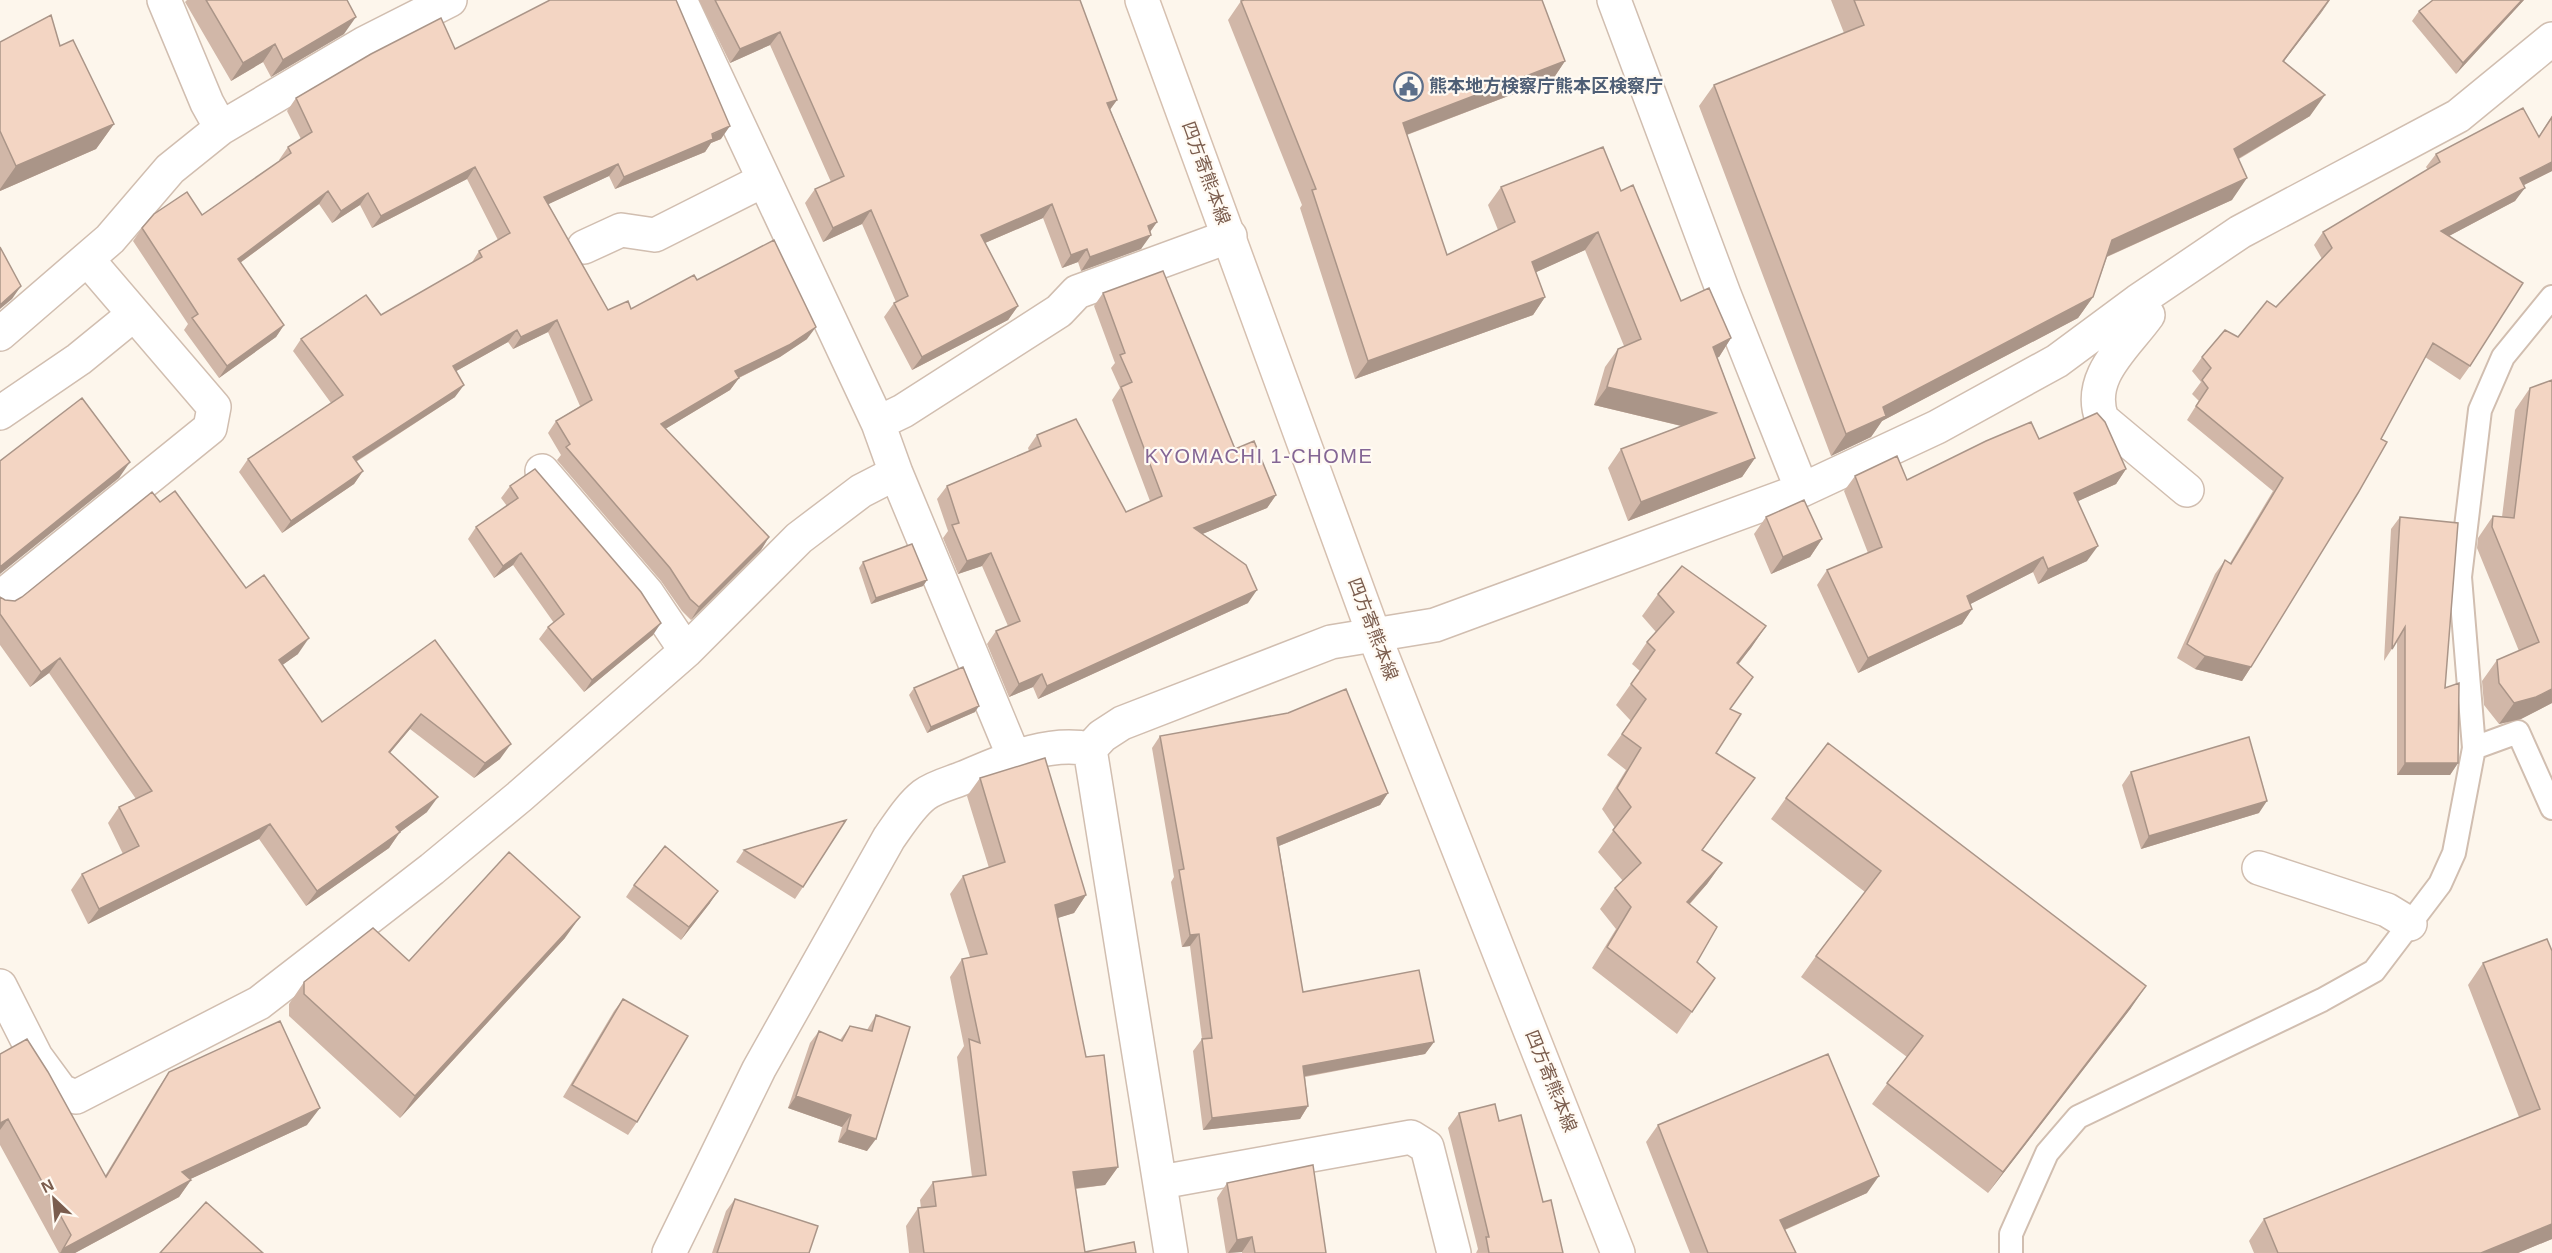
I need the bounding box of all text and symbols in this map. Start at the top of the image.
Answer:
public building icon: 熊本地方検察庁熊本区検察庁 [1392,70,1424,102]
place label: 熊本地方検察庁熊本区検察庁 [1429,76,1663,96]
street label: 四方寄熊本線 [1178,119,1234,227]
district label: KYOMACHI 1-CHOME [1145,445,1373,467]
street label: 四方寄熊本線 [1344,575,1402,683]
street label: 四方寄熊本線 [1521,1027,1581,1135]
north arrow [24,1169,84,1229]
text: N [39,1176,57,1196]

